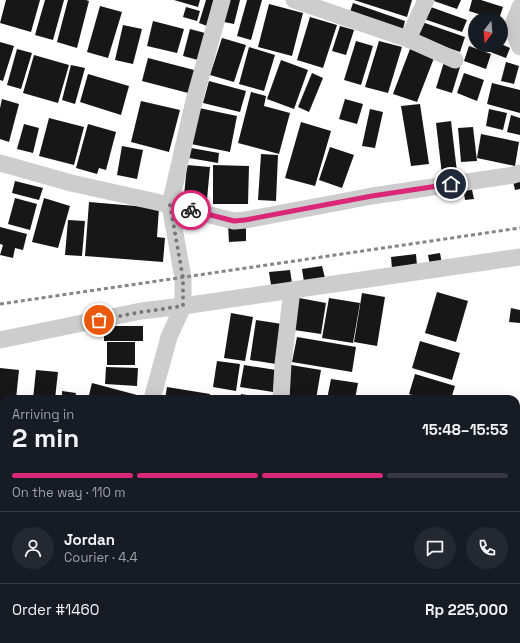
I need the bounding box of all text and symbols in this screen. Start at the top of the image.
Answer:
north arrow [468,12,508,52]
map controls [468,12,508,52]
pin [434,167,468,201]
icon: home [440,173,462,195]
courier [171,190,211,230]
icon: bike [180,199,202,221]
pin [82,303,116,337]
icon: bag [88,309,110,331]
text: Arriving in [12,406,74,423]
text: 15:48–15:53 [422,420,508,439]
text: 2 min [12,421,79,455]
text: On the way · 110 m [12,484,125,501]
button: person [12,527,54,569]
button: chat [414,527,456,569]
button: phone [466,527,508,569]
text: Jordan [64,530,115,549]
text: Courier · 4.4 [64,549,138,566]
text: Order #1460 [12,600,99,619]
text: Rp 225,000 [425,600,508,619]

